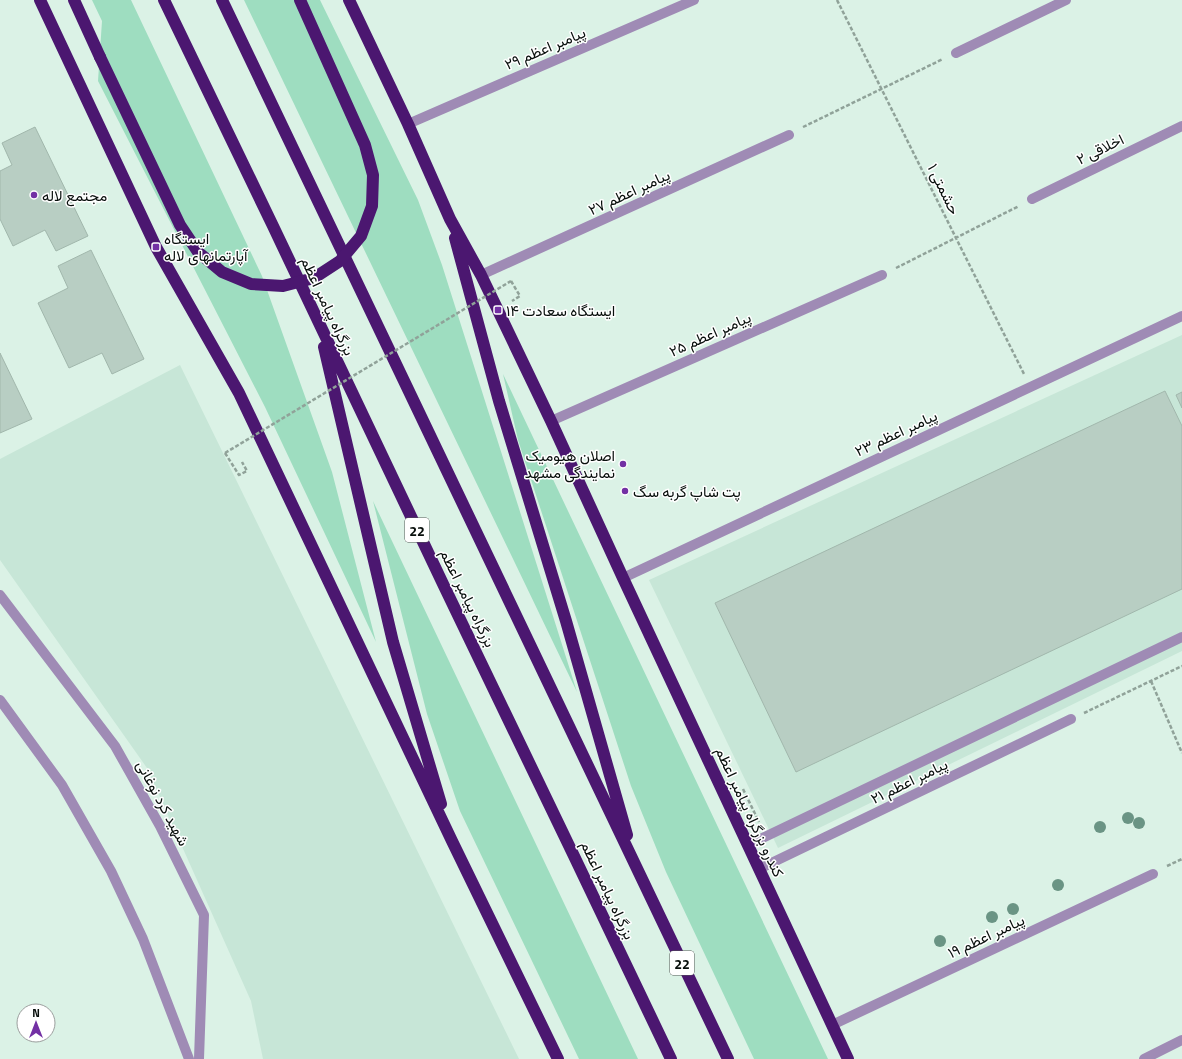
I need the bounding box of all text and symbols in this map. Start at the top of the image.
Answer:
street label: پیامبر اعظم ۲۹ [501,21,589,75]
street label: اخلاقی ۲ [1072,128,1128,170]
street label: حشمتی ۱ [922,160,966,218]
street label: پیامبر اعظم ۲۷ [584,163,674,221]
place label: مجتمع لاله [42,184,107,207]
marker: مجتمع لاله [29,190,39,200]
place label: ایستگاه آپارتمانهای لاله [164,227,249,267]
marker: ایستگاه آپارتمانهای لاله [151,242,161,252]
street label: بزرگراه پیامبر اعظم [295,253,361,359]
place label: ایستگاه سعادت ۱۴ [506,299,615,322]
marker: ایستگاه سعادت ۱۴ [493,305,503,315]
street label: پیامبر اعظم ۲۵ [665,306,755,362]
street label: پیامبر اعظم ۲۳ [851,404,941,462]
place label: اصلان هیومیک نمایندگی مشهد [525,444,615,484]
marker: اصلان هیومیک نمایندگی مشهد [618,459,628,469]
place label: پت شاپ گربه سگ [633,480,741,503]
marker: پت شاپ گربه سگ [620,486,630,496]
road number: 22 [405,518,429,542]
street label: بزرگراه پیامبر اعظم [434,545,502,651]
street label: کندرو بزرگراه پیامبر اعظم [710,743,790,881]
street label: پیامبر اعظم ۲۱ [867,752,951,810]
street label: شهید کرد نوغانی [131,756,195,850]
street label: بزرگراه پیامبر اعظم [575,837,641,943]
street label: پیامبر اعظم ۱۹ [944,908,1028,964]
road number: 22 [670,951,694,975]
north arrow [16,1003,56,1043]
text: N [32,1005,40,1021]

